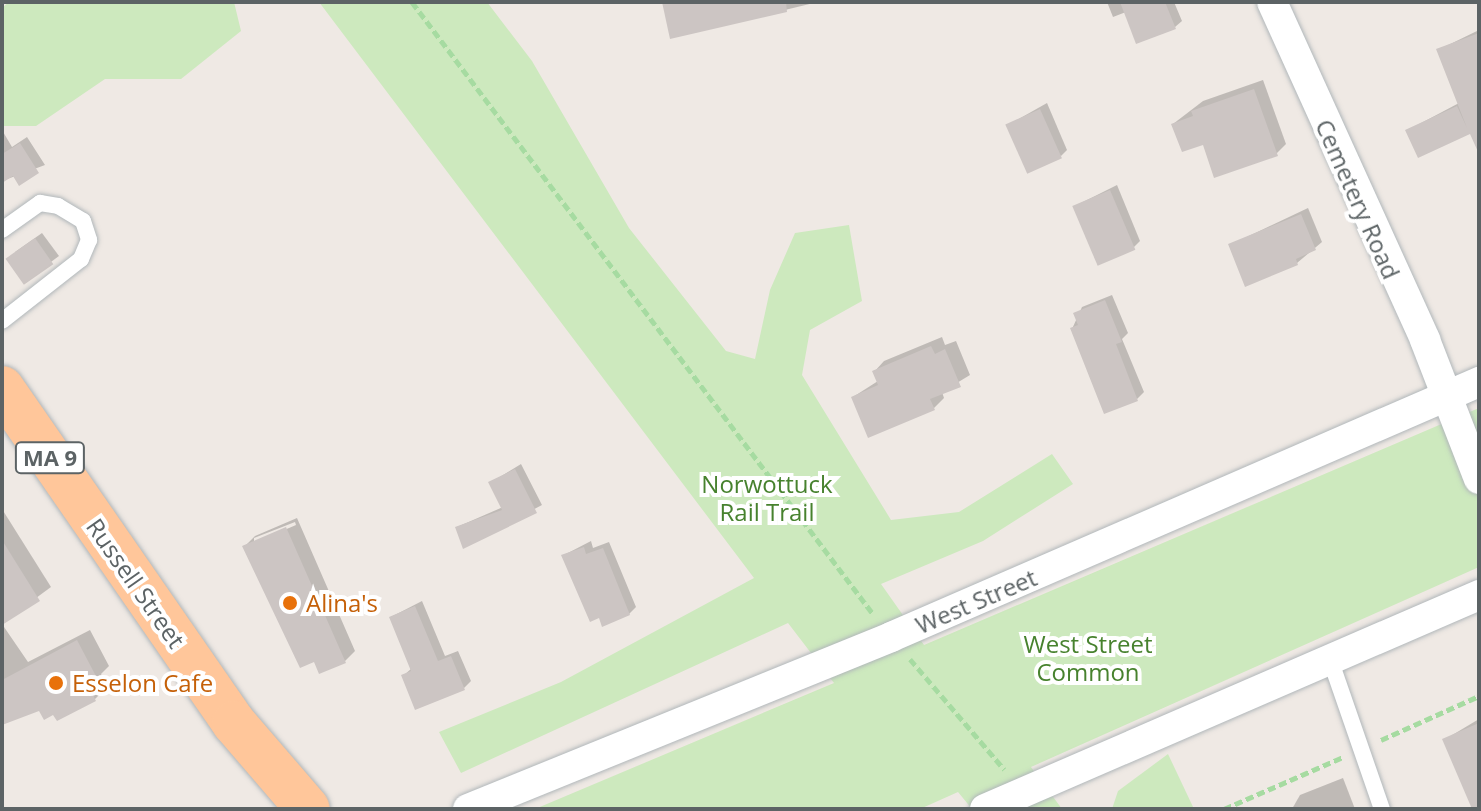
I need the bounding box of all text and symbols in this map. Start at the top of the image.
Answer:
street label: Cemetery Road [1310,115,1406,283]
road number: MA 9 [14,440,86,476]
park label: Norwottuck Rail Trail [701,470,833,526]
street label: Russell Street [81,513,191,653]
street label: West Street [911,563,1041,639]
place label: Alina's [306,589,378,617]
marker: Alina's [281,594,299,612]
park label: West Street Common [1024,630,1152,686]
place label: Esselon Cafe [72,669,213,697]
marker: Esselon Cafe [47,674,65,692]

